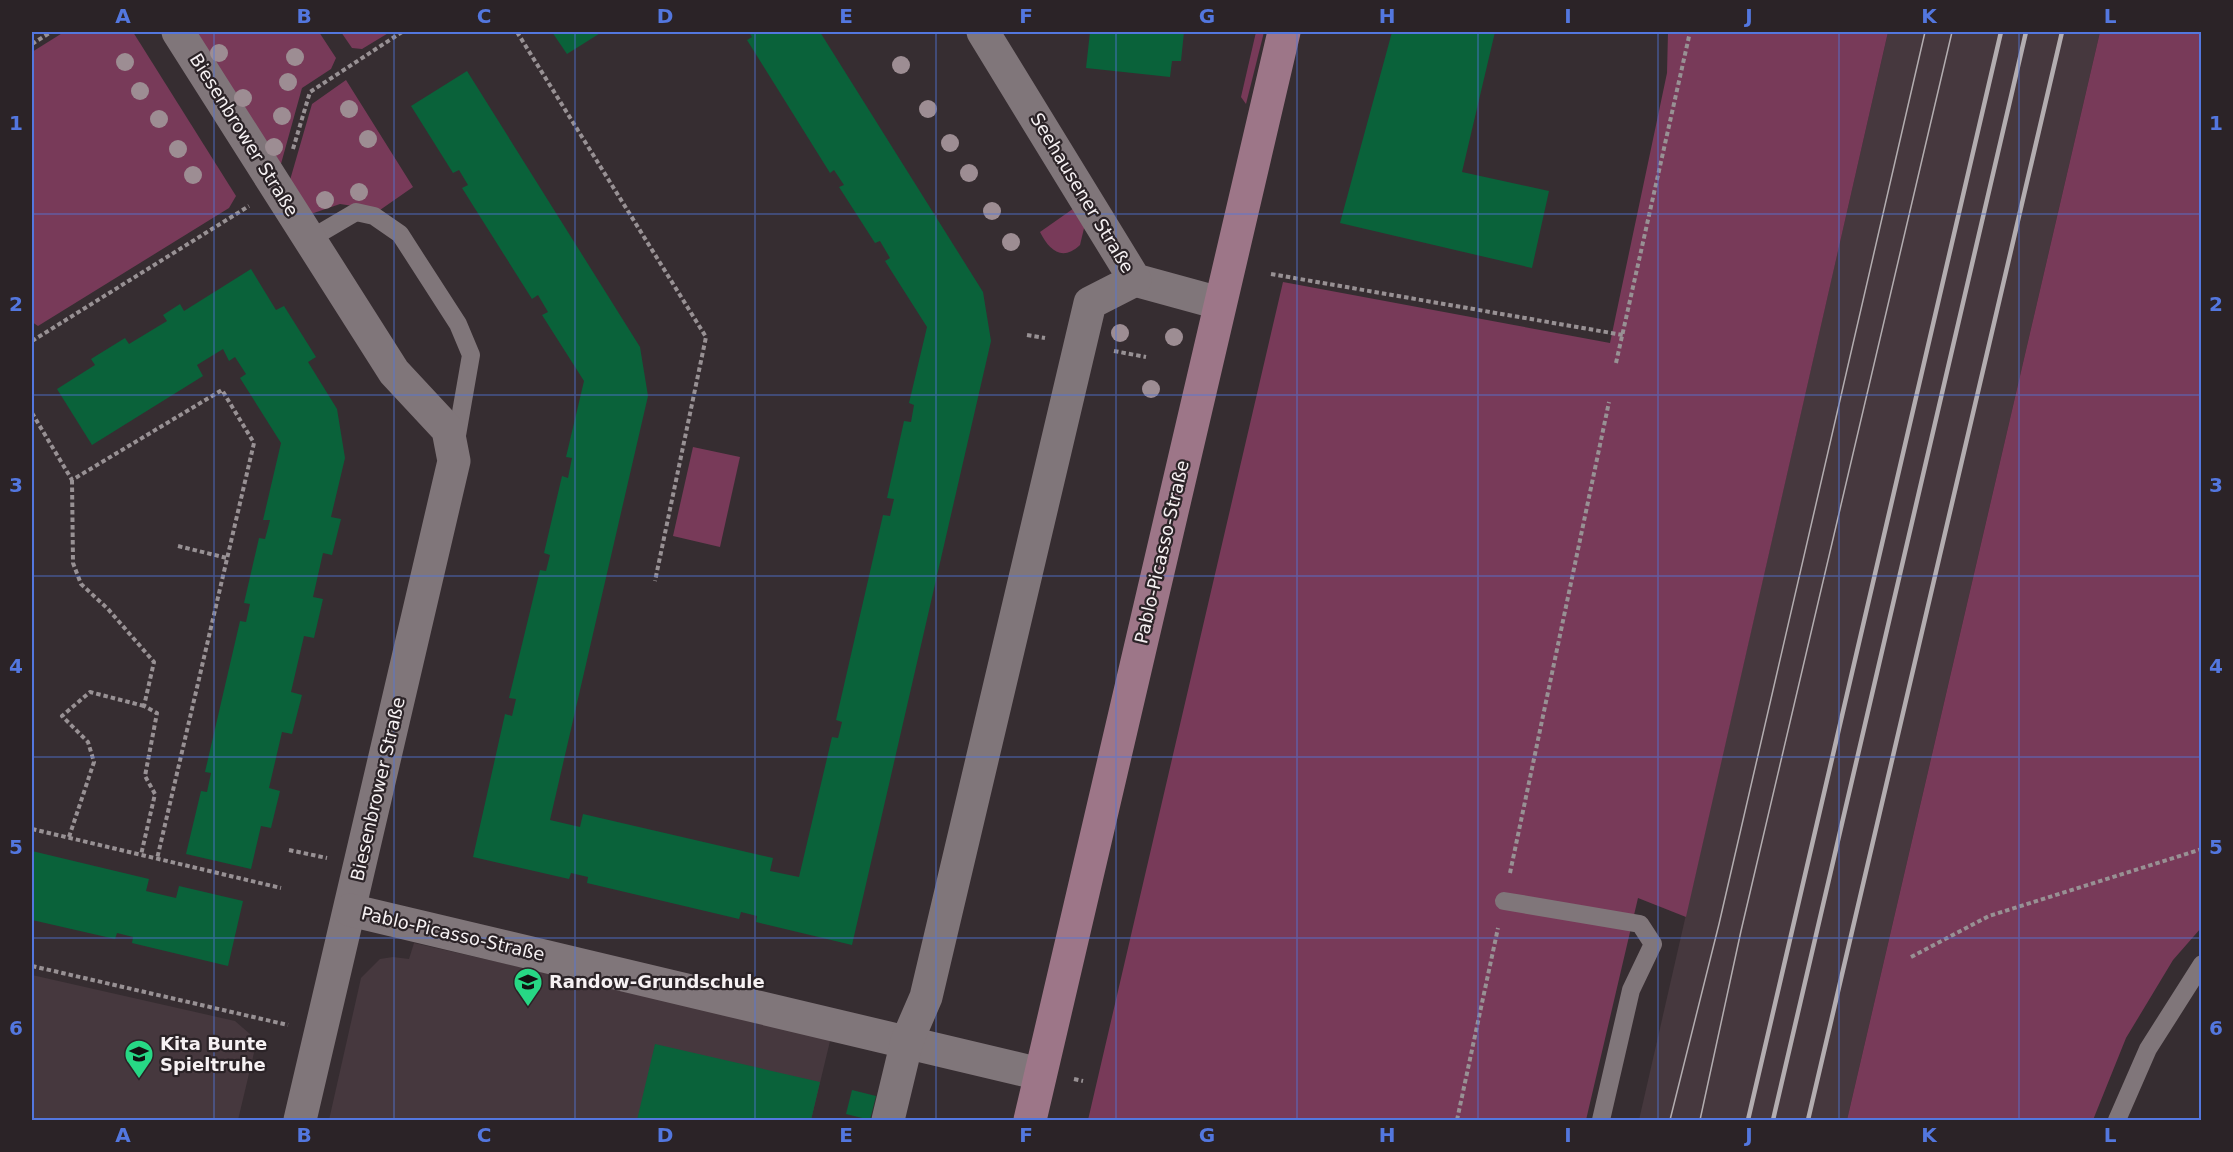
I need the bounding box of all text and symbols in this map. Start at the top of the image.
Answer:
text: A [115,4,131,28]
text: B [296,4,312,28]
text: C [477,4,491,28]
text: D [657,4,673,28]
text: E [839,4,853,28]
text: F [1019,4,1033,28]
text: G [1199,4,1215,28]
text: H [1379,4,1395,28]
text: I [1564,4,1572,28]
text: J [1743,4,1753,28]
text: K [1921,4,1938,28]
text: L [2104,4,2117,28]
street label: Biesenbrower Straße [186,49,303,220]
street label: Seehausener Straße [1026,109,1139,277]
text: 1 [9,111,23,135]
text: 1 [2209,111,2223,135]
text: 2 [9,292,23,316]
text: 2 [2209,292,2223,316]
street label: Pablo-Picasso-Straße [1130,458,1193,646]
text: 3 [9,473,23,497]
text: 3 [2209,473,2223,497]
text: 4 [9,654,23,678]
text: 4 [2209,654,2223,678]
street label: Biesenbrower Straße [346,695,409,883]
text: 5 [9,835,23,859]
text: 5 [2209,835,2223,859]
street label: Pablo-Picasso-Straße [359,902,547,965]
school or university icon: Randow-Grundschule [512,966,544,1008]
place label: Randow-Grundschule [549,971,765,992]
text: 6 [9,1016,23,1040]
text: 6 [2209,1016,2223,1040]
place label: Kita Bunte Spieltruhe [160,1033,267,1075]
school or university icon: Kita Bunte Spieltruhe [123,1038,155,1080]
text: A [115,1123,131,1147]
text: B [296,1123,312,1147]
text: C [477,1123,491,1147]
text: D [657,1123,673,1147]
text: E [839,1123,853,1147]
text: F [1019,1123,1033,1147]
text: G [1199,1123,1215,1147]
text: H [1379,1123,1395,1147]
text: I [1564,1123,1572,1147]
text: J [1743,1123,1753,1147]
text: K [1921,1123,1938,1147]
text: L [2104,1123,2117,1147]

